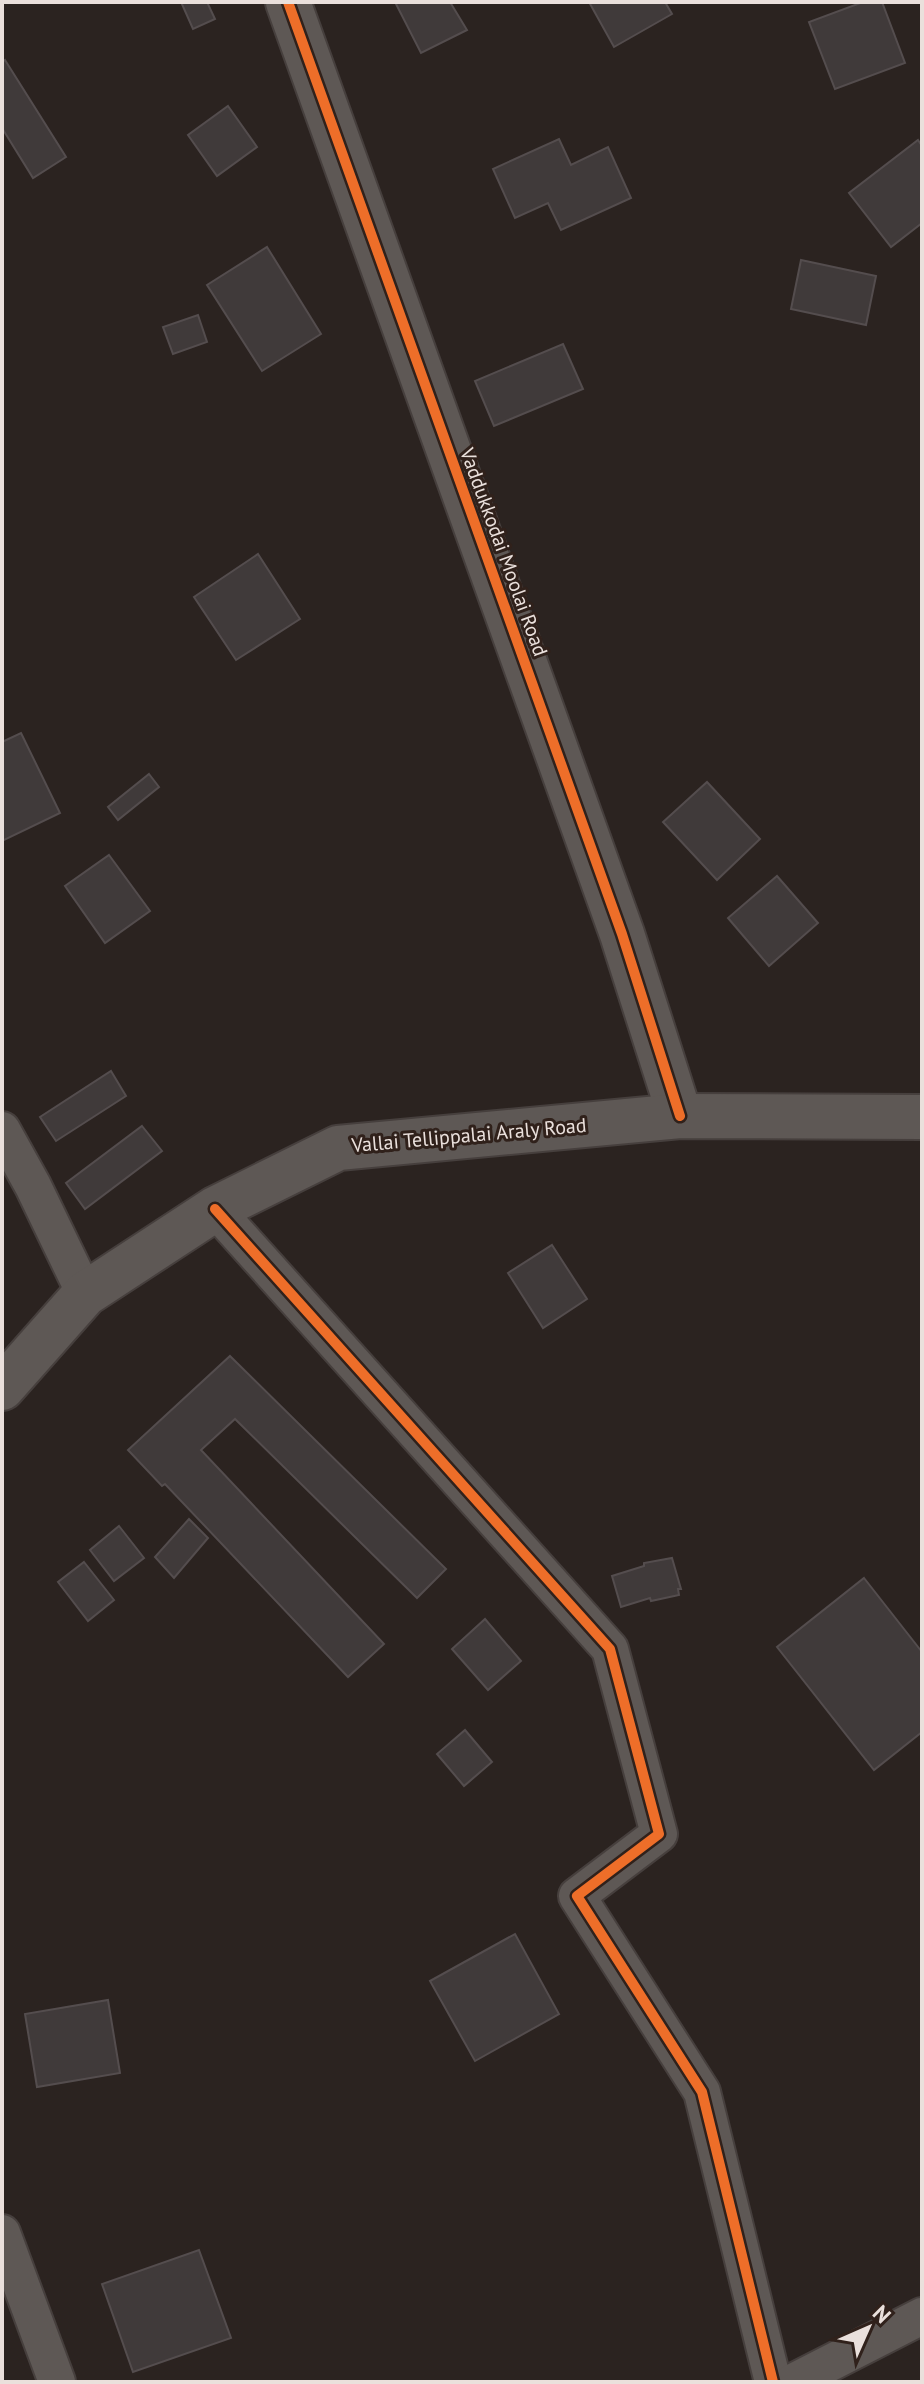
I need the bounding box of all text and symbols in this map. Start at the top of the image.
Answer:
street label: Vaddukkodai Moolai Road [454,443,554,660]
street label: Vallai Tellippalai Araly Road [350,1112,587,1158]
north arrow [828,2288,908,2368]
text: N [867,2299,897,2329]

